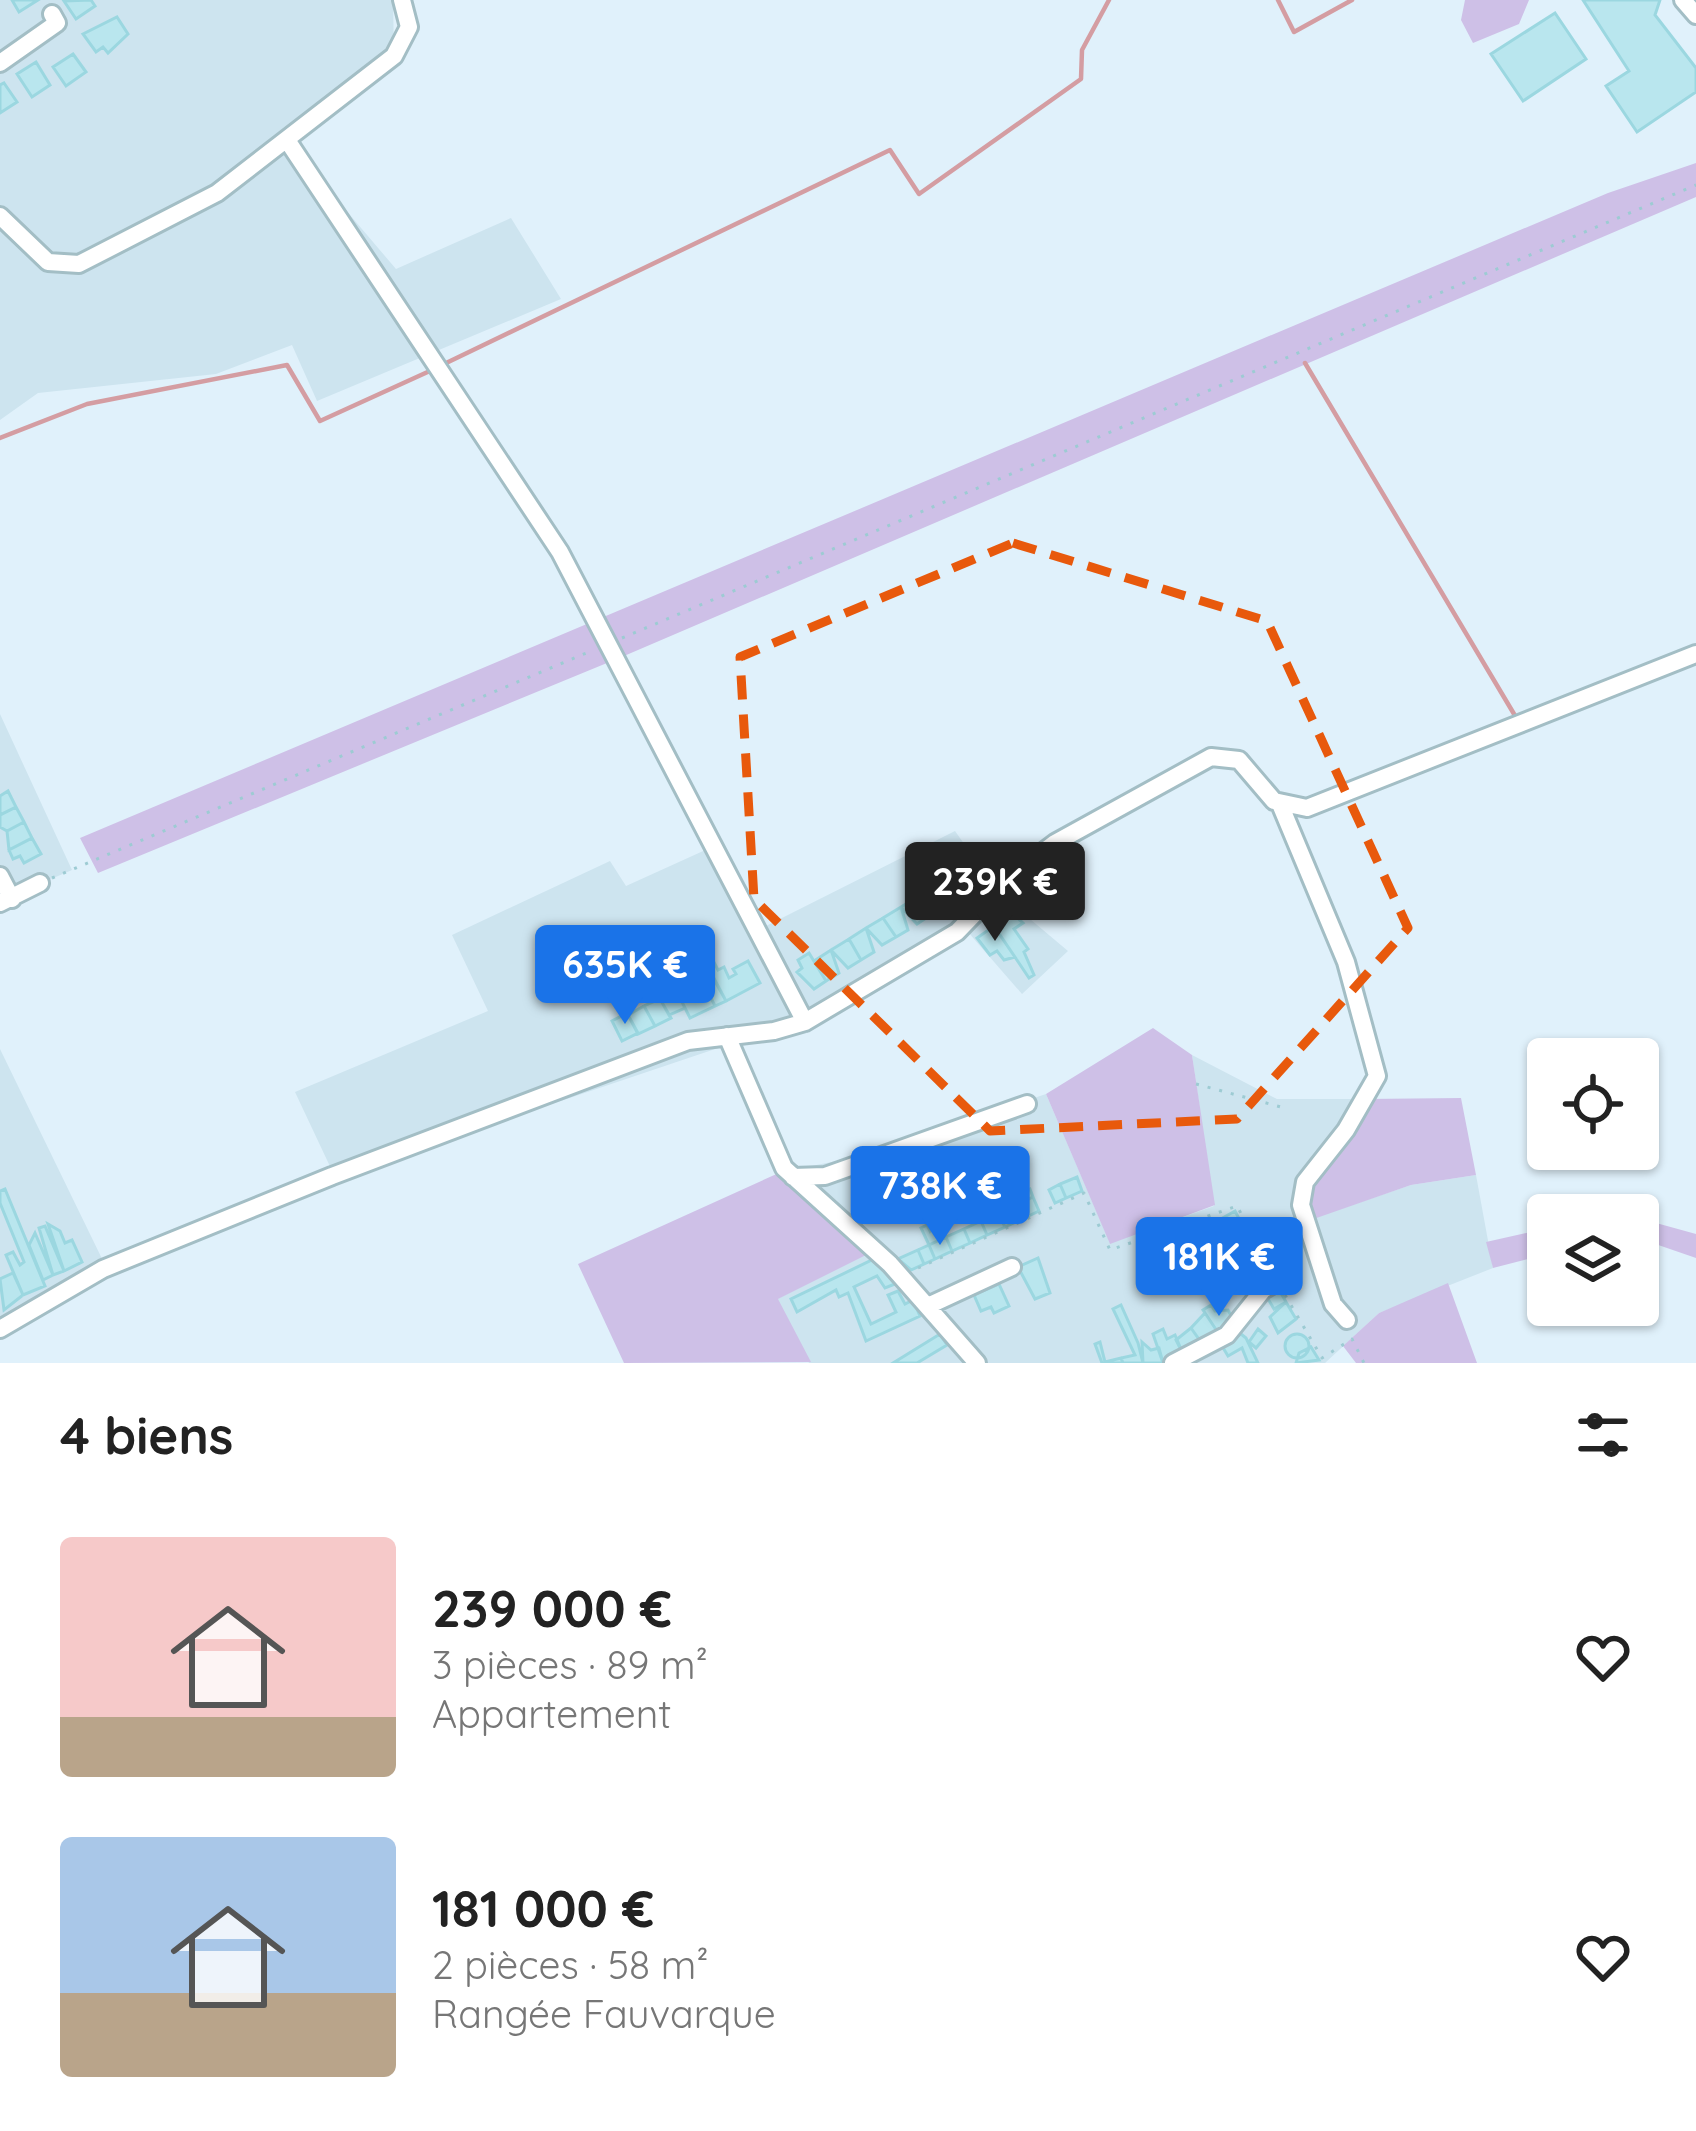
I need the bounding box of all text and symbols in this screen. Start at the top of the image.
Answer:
pin: 239K € [897,842,1093,944]
text: 239K € [932,856,1058,905]
pin: 635K € [527,925,723,1027]
text: 635K € [562,939,688,988]
map controls [1527,1038,1659,1326]
button: locate [1527,1038,1659,1170]
pin: 738K € [842,1146,1038,1248]
text: 738K € [878,1160,1002,1209]
button: layers [1527,1194,1659,1326]
pin: 181K € [1121,1217,1317,1319]
text: 181K € [1163,1231,1275,1280]
icon: filters [1570,1402,1636,1468]
text: 4 biens [60,1403,233,1467]
text: 239 000 € [432,1576,672,1640]
icon: home [156,1585,300,1729]
icon: heart [1570,1624,1636,1690]
text: 3 pièces · 89 m² [432,1640,708,1689]
text: Appartement [432,1689,672,1738]
text: 181 000 € [432,1876,654,1940]
icon: home [156,1885,300,2029]
icon: heart [1570,1924,1636,1990]
text: 2 pièces · 58 m² [432,1940,709,1989]
text: Rangée Fauvarque [432,1989,776,2038]

